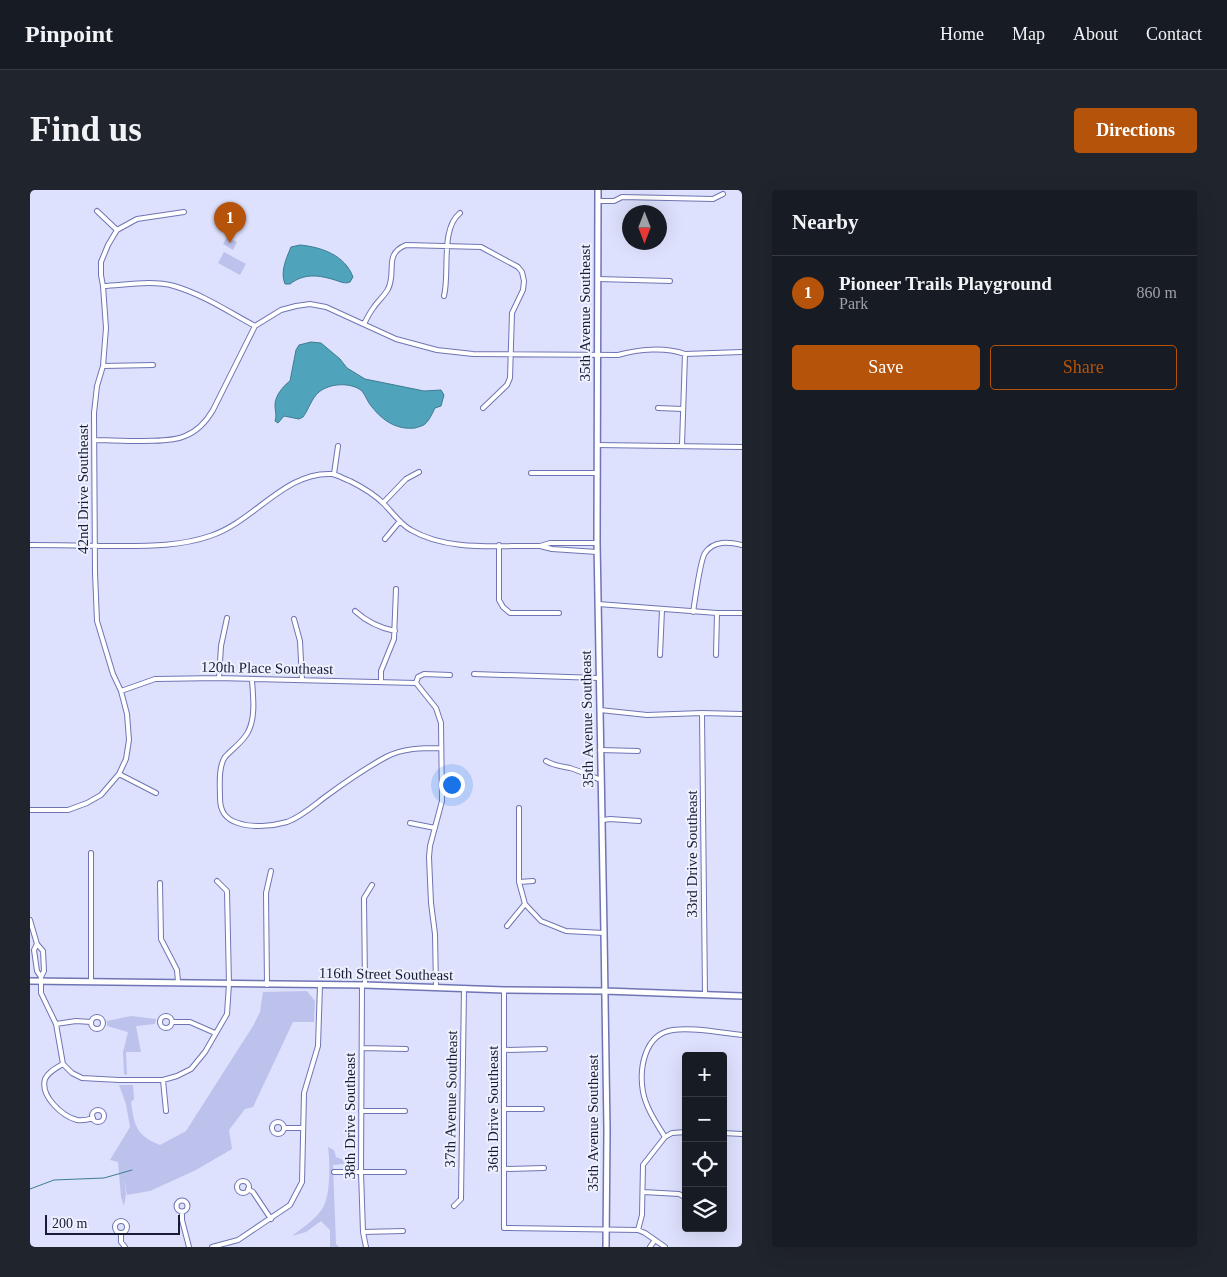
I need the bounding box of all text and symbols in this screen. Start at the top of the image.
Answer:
text: Pinpoint [25,21,113,47]
text: Home [940,24,984,44]
text: Map [1012,24,1045,44]
text: About [1073,24,1118,44]
text: Contact [1146,24,1202,44]
button: Directions [1074,108,1197,153]
text: Find us [30,110,142,149]
pin: 1 [214,202,246,243]
north arrow [622,205,667,250]
text: Nearby [792,210,859,234]
street label: 35th Avenue Southeast [577,244,593,382]
text: Pioneer Trails Playground [839,273,1052,294]
text: 1 [804,284,812,301]
text: 860 m [1137,284,1177,301]
text: Park [839,295,868,312]
button: Save [792,345,980,390]
button: Share [990,345,1177,390]
street label: 42nd Drive Southeast [75,423,91,554]
street label: 35th Avenue Southeast [578,649,596,788]
street label: 120th Place Southeast [201,659,334,677]
your location [439,772,465,798]
street label: 33rd Drive Southeast [684,789,700,918]
street label: 116th Street Southeast [319,965,454,983]
street label: 37th Avenue Southeast [442,1029,460,1168]
street label: 36th Drive Southeast [485,1045,501,1172]
street label: 38th Drive Southeast [342,1052,358,1179]
map controls [682,1052,727,1232]
button: + [682,1052,727,1097]
street label: 35th Avenue Southeast [585,1054,601,1192]
button: − [682,1097,727,1142]
button: locate [682,1142,727,1187]
button: layers [682,1187,727,1232]
scale bar [45,1212,180,1235]
text: 200 m [52,1216,87,1231]

